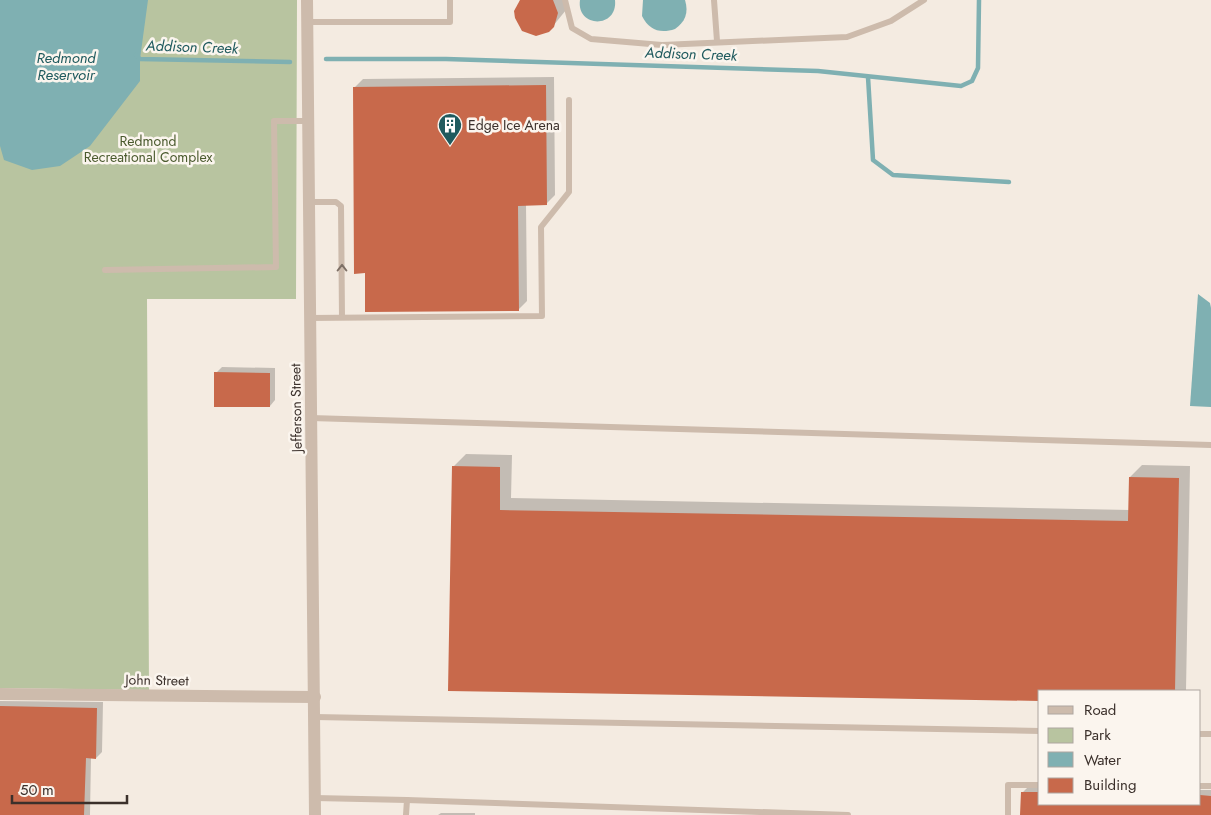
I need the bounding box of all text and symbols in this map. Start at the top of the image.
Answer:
water label: Addison Creek [145,34,239,60]
water label: Addison Creek [644,41,738,67]
water label: Redmond Reservoir [36,47,96,86]
building icon: Edge Ice Arena [437,112,463,146]
place label: Edge Ice Arena [468,115,560,135]
park label: Redmond Recreational Complex [84,131,212,167]
one-way arrow [337,264,347,272]
street label: Jefferson Street [285,363,307,455]
street label: John Street [123,669,189,691]
legend [1038,690,1201,805]
text: Road [1084,699,1116,721]
text: Park [1084,724,1111,746]
text: Water [1084,749,1122,771]
scale bar [12,772,128,804]
text: Building [1084,774,1136,796]
text: 50 m [20,779,54,801]

